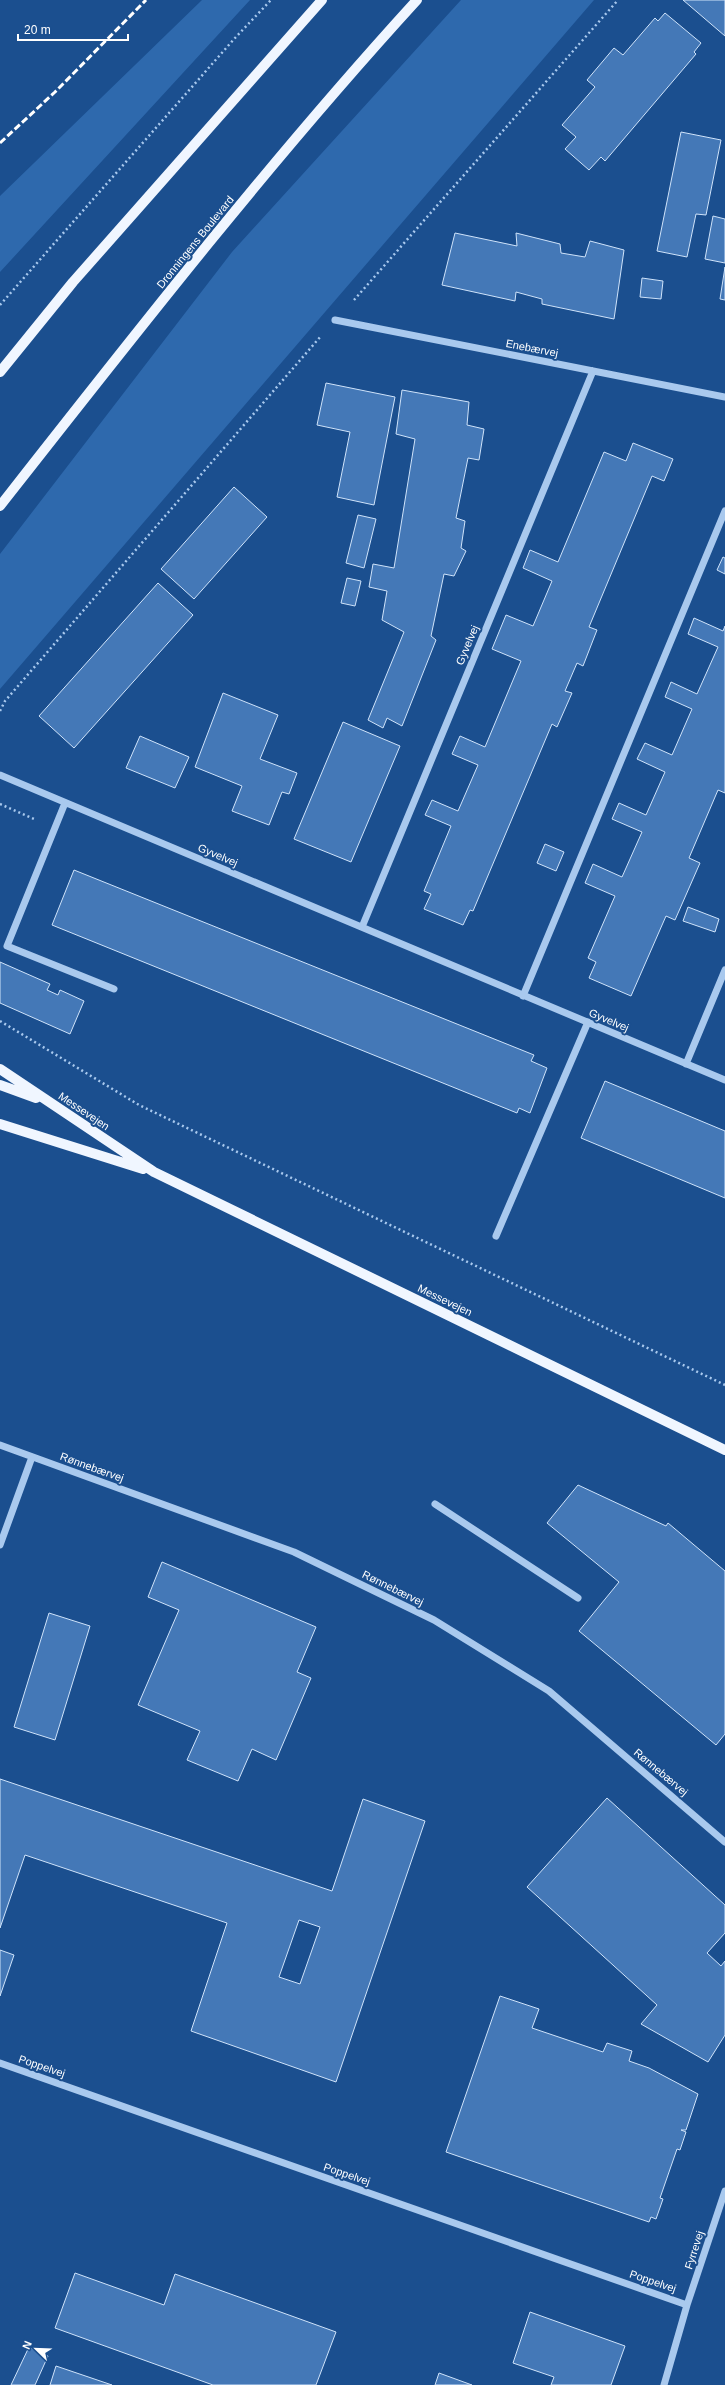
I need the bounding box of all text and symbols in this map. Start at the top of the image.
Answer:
scale bar [18,16,128,42]
text: 20 m [24,23,51,37]
street label: Dronningens Boulevard [154,194,236,290]
street label: Enebærvej [505,337,559,359]
street label: Gyvelvej [453,623,481,667]
street label: Gyvelvej [196,841,240,869]
street label: Gyvelvej [587,1006,631,1034]
street label: Messevejen [56,1090,112,1132]
street label: Messevejen [416,1282,474,1318]
street label: Rønnebærvej [59,1450,125,1484]
street label: Rønnebærvej [360,1568,426,1608]
street label: Rønnebærvej [632,1746,690,1798]
street label: Poppelvej [17,2052,67,2080]
street label: Poppelvej [322,2160,372,2188]
street label: Fyrrevej [682,2229,706,2271]
street label: Poppelvej [628,2267,678,2295]
north arrow [16,2329,56,2369]
text: N [20,2339,34,2351]

